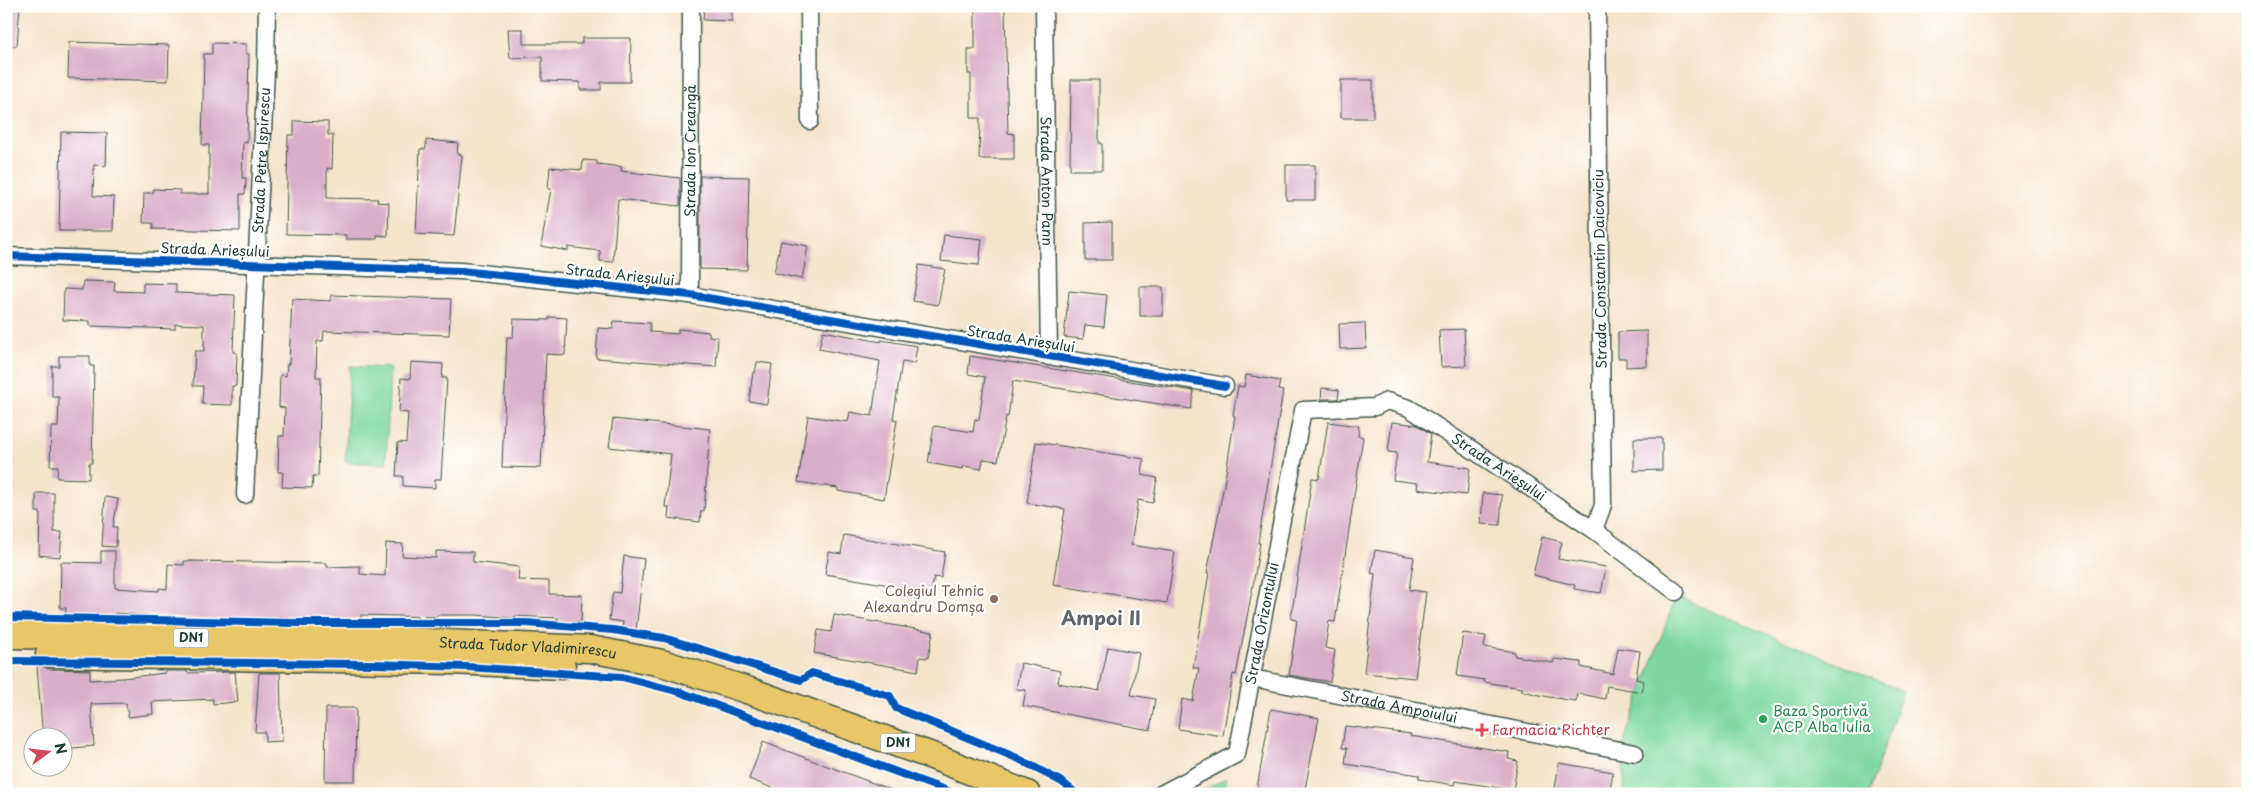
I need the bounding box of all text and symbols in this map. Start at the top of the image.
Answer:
street label: Strada Ion Creangă [679,84,701,217]
street label: Strada Petre Ispirescu [247,87,275,234]
street label: Strada Anton Pann [1036,116,1058,246]
street label: Strada Constantin Daicoviciu [1587,169,1612,369]
street label: Strada Arieșului [160,237,270,262]
street label: Strada Arieșului [565,258,676,291]
street label: Strada Arieșului [965,320,1077,357]
street label: Strada Arieșului [1447,428,1550,506]
street label: Strada Orizontului [1240,560,1284,686]
place label: Colegiul Tehnic Alexandru Domșa [863,580,984,617]
marker: Colegiul Tehnic Alexandru Domșa [988,593,1000,605]
district label: Ampoi II [1061,603,1141,631]
road number: DN1 [174,628,208,648]
street label: Strada Tudor Vladimirescu [438,632,619,664]
street label: Strada Ampoiului [1339,685,1459,728]
place label: Baza Sportivă ACP Alba Iulia [1773,700,1871,737]
marker: Baza Sportivă ACP Alba Iulia [1757,713,1769,725]
place label: Farmacia Richter [1492,719,1610,740]
marker: Farmacia Richter [1476,724,1488,736]
north arrow [22,728,72,778]
road number: DN1 [880,734,916,752]
text: N [49,740,73,757]

